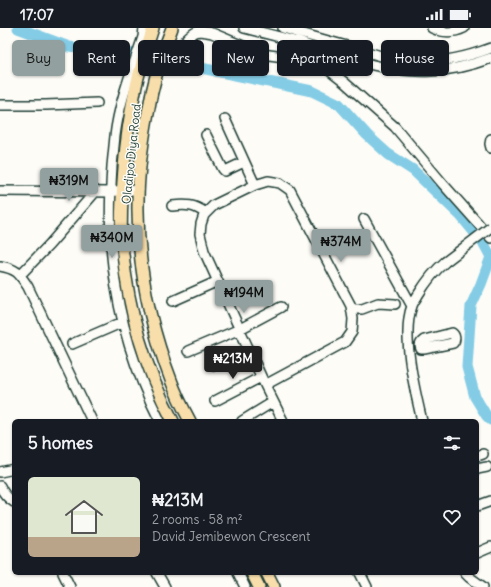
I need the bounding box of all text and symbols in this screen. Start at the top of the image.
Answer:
text: 17:07 [20,5,54,24]
chip: Buy [12,40,65,76]
chip: Rent [73,40,130,76]
chip: Filters [138,40,204,76]
chip: New [212,40,269,76]
chip: Apartment [277,40,373,76]
chip: House [381,40,449,76]
street label: Oladipo Diya Road [118,103,144,205]
pin: ₦319M [41,168,97,202]
text: ₦319M [49,172,89,189]
pin: ₦340M [84,225,140,259]
text: ₦340M [90,229,134,246]
pin: ₦374M [313,229,369,263]
text: ₦374M [321,233,361,250]
pin: ₦194M [216,280,272,314]
text: ₦194M [224,284,264,301]
pin: ₦213M [205,346,261,380]
text: ₦213M [213,350,253,367]
text: 5 homes [28,432,93,454]
icon: filters [441,432,463,454]
text: ₦213M [152,489,204,511]
icon: home [60,493,108,541]
icon: heart [441,506,463,528]
text: 2 rooms · 58 m² [152,511,243,528]
text: David Jemibewon Crescent [152,528,310,545]

